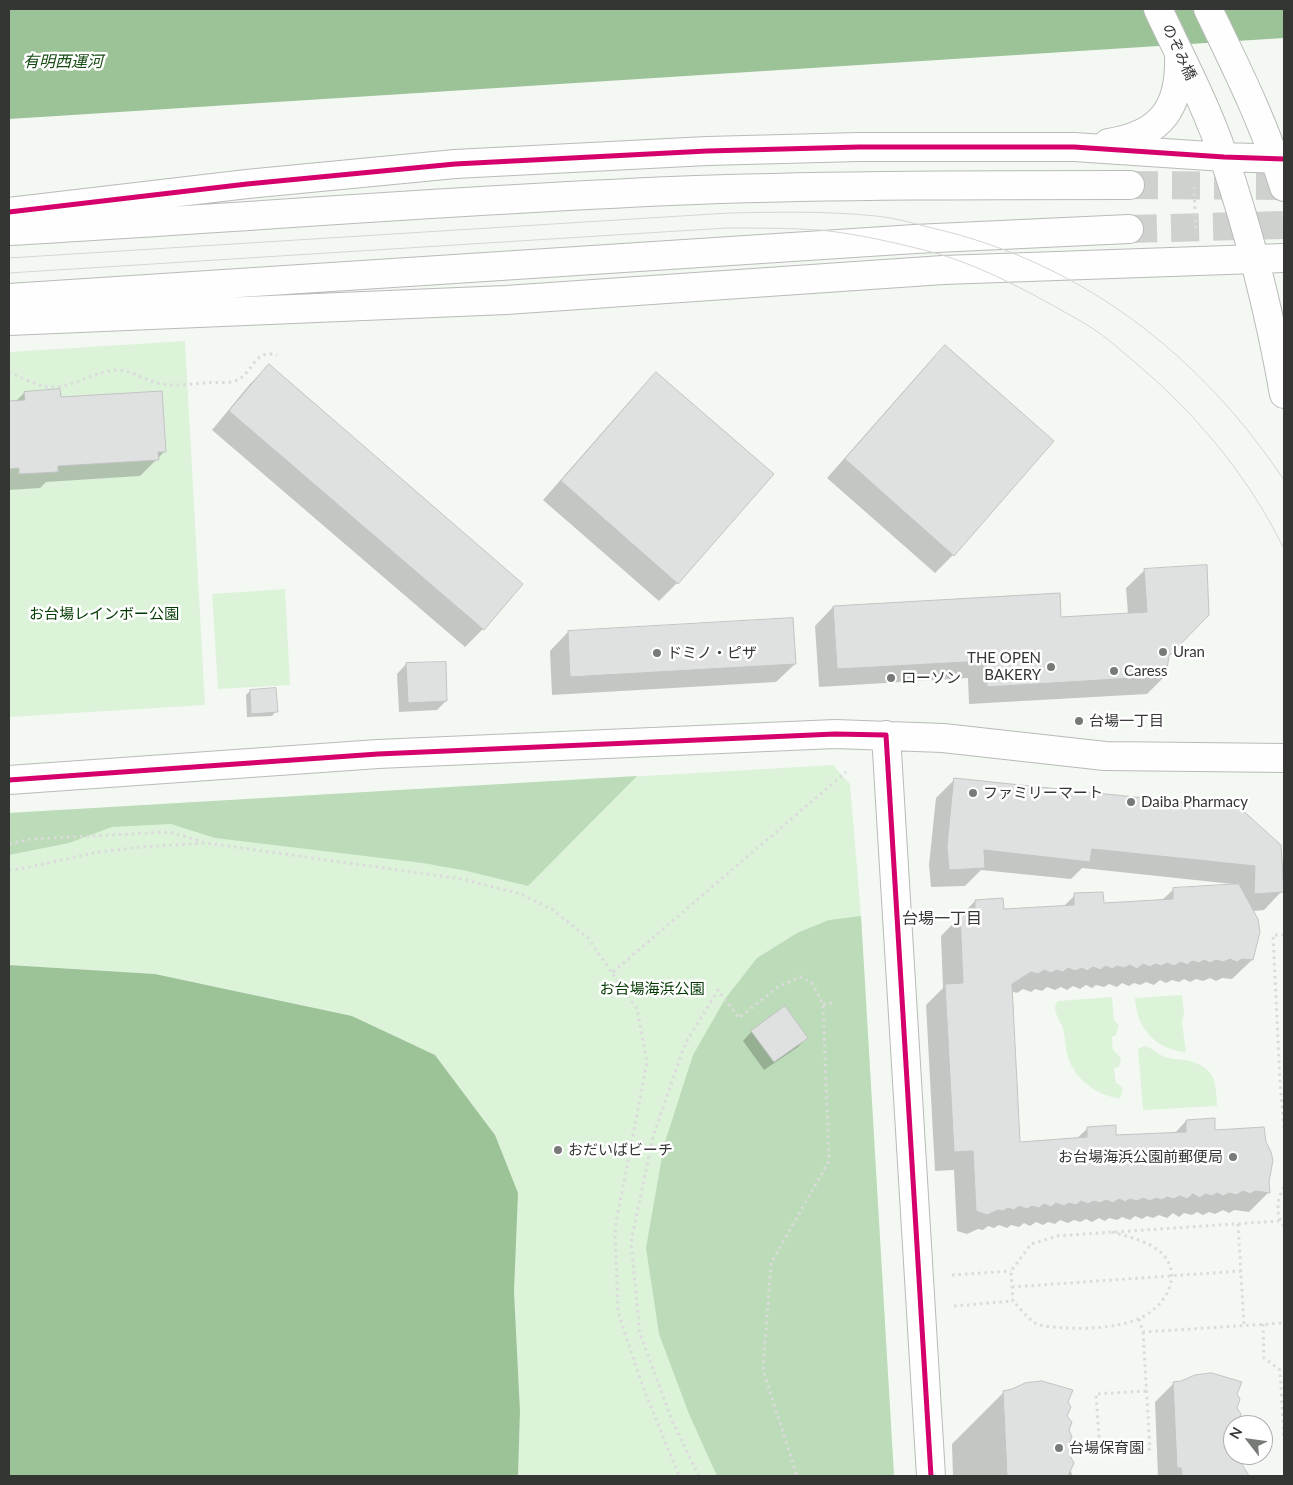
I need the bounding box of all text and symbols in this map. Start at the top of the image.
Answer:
street label: のぞみ橋 [1158,21,1200,83]
water label: 有明西運河 [23,52,103,72]
park label: お台場レインボー公園 [29,605,179,623]
place label: Uran [1173,643,1205,661]
place label: ドミノ・ピザ [667,644,757,662]
marker: Uran [1157,646,1169,658]
marker: ドミノ・ピザ [651,647,663,659]
place label: THE OPEN BAKERY [967,649,1041,684]
marker: THE OPEN BAKERY [1045,661,1057,673]
place label: Caress [1124,662,1168,680]
marker: Caress [1108,665,1120,677]
place label: ローソン [901,669,961,687]
marker: ローソン [885,672,897,684]
place label: 台場一丁目 [1089,712,1164,730]
marker: 台場一丁目 [1073,715,1085,727]
place label: ファミリーマート [983,784,1103,802]
marker: ファミリーマート [967,787,979,799]
place label: Daiba Pharmacy [1141,793,1248,811]
marker: Daiba Pharmacy [1125,796,1137,808]
district label: 台場一丁目 [902,909,982,929]
park label: お台場海浜公園 [600,980,704,998]
place label: おだいばビーチ [568,1141,673,1159]
marker: おだいばビーチ [552,1144,564,1156]
place label: お台場海浜公園前郵便局 [1058,1148,1223,1166]
marker: お台場海浜公園前郵便局 [1227,1151,1239,1163]
north arrow [1223,1415,1273,1465]
text: N [1225,1424,1245,1442]
place label: 台場保育園 [1069,1439,1144,1457]
marker: 台場保育園 [1053,1442,1065,1454]

